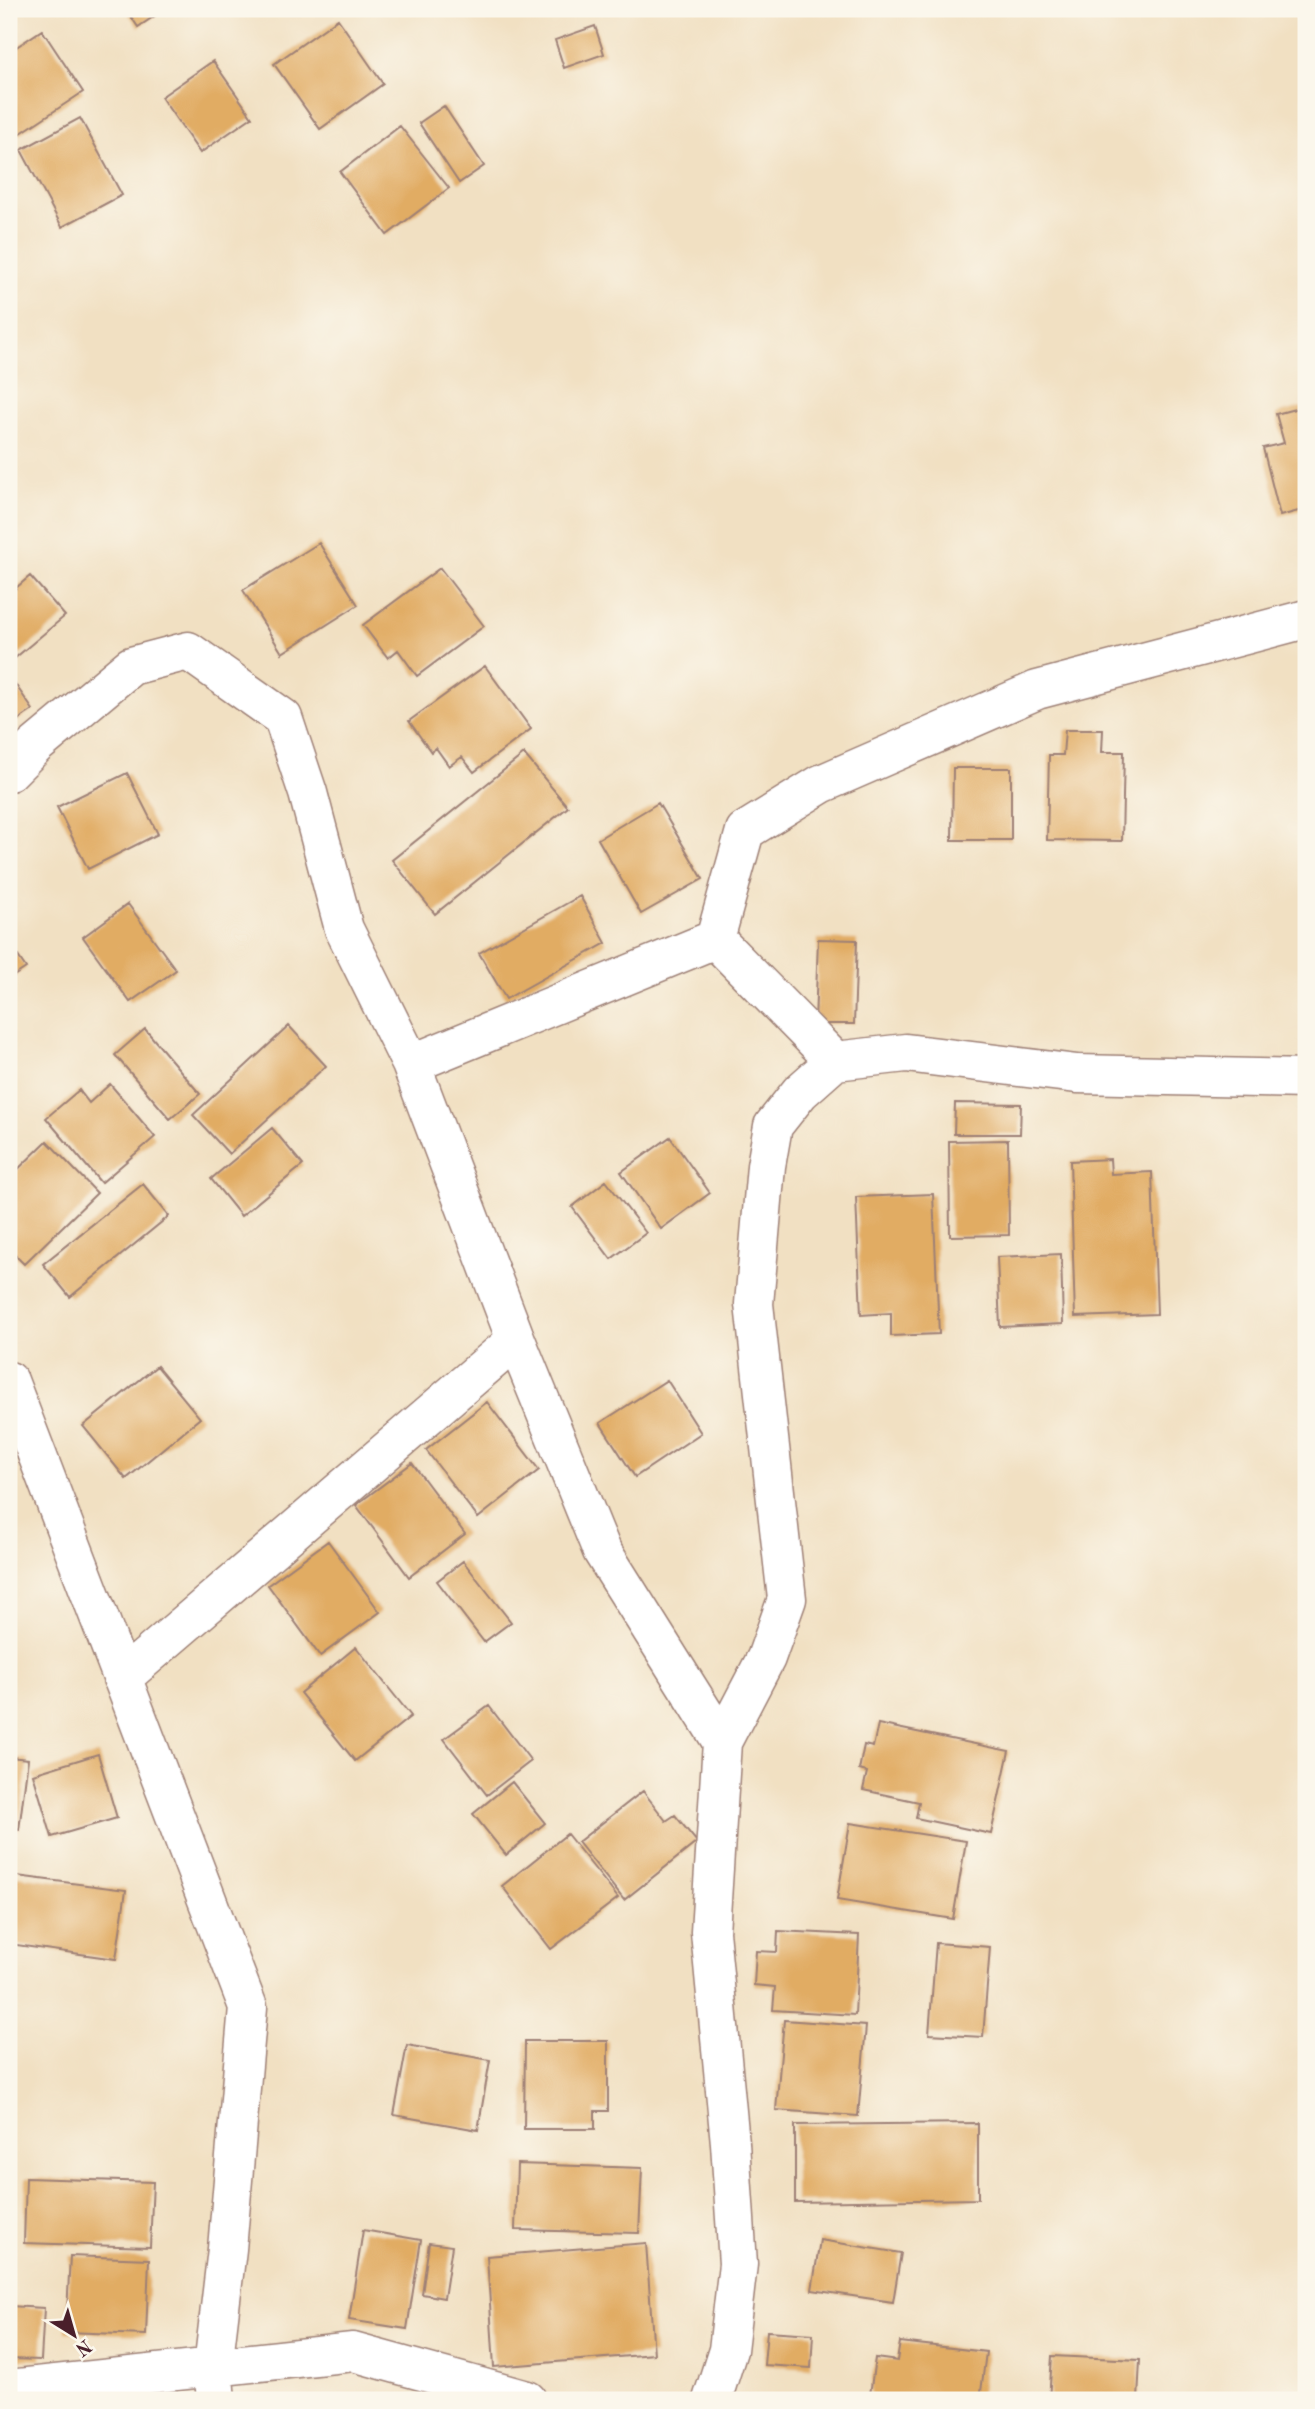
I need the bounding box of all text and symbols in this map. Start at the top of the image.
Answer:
north arrow [38,2300,108,2370]
text: N [71,2335,94,2359]

